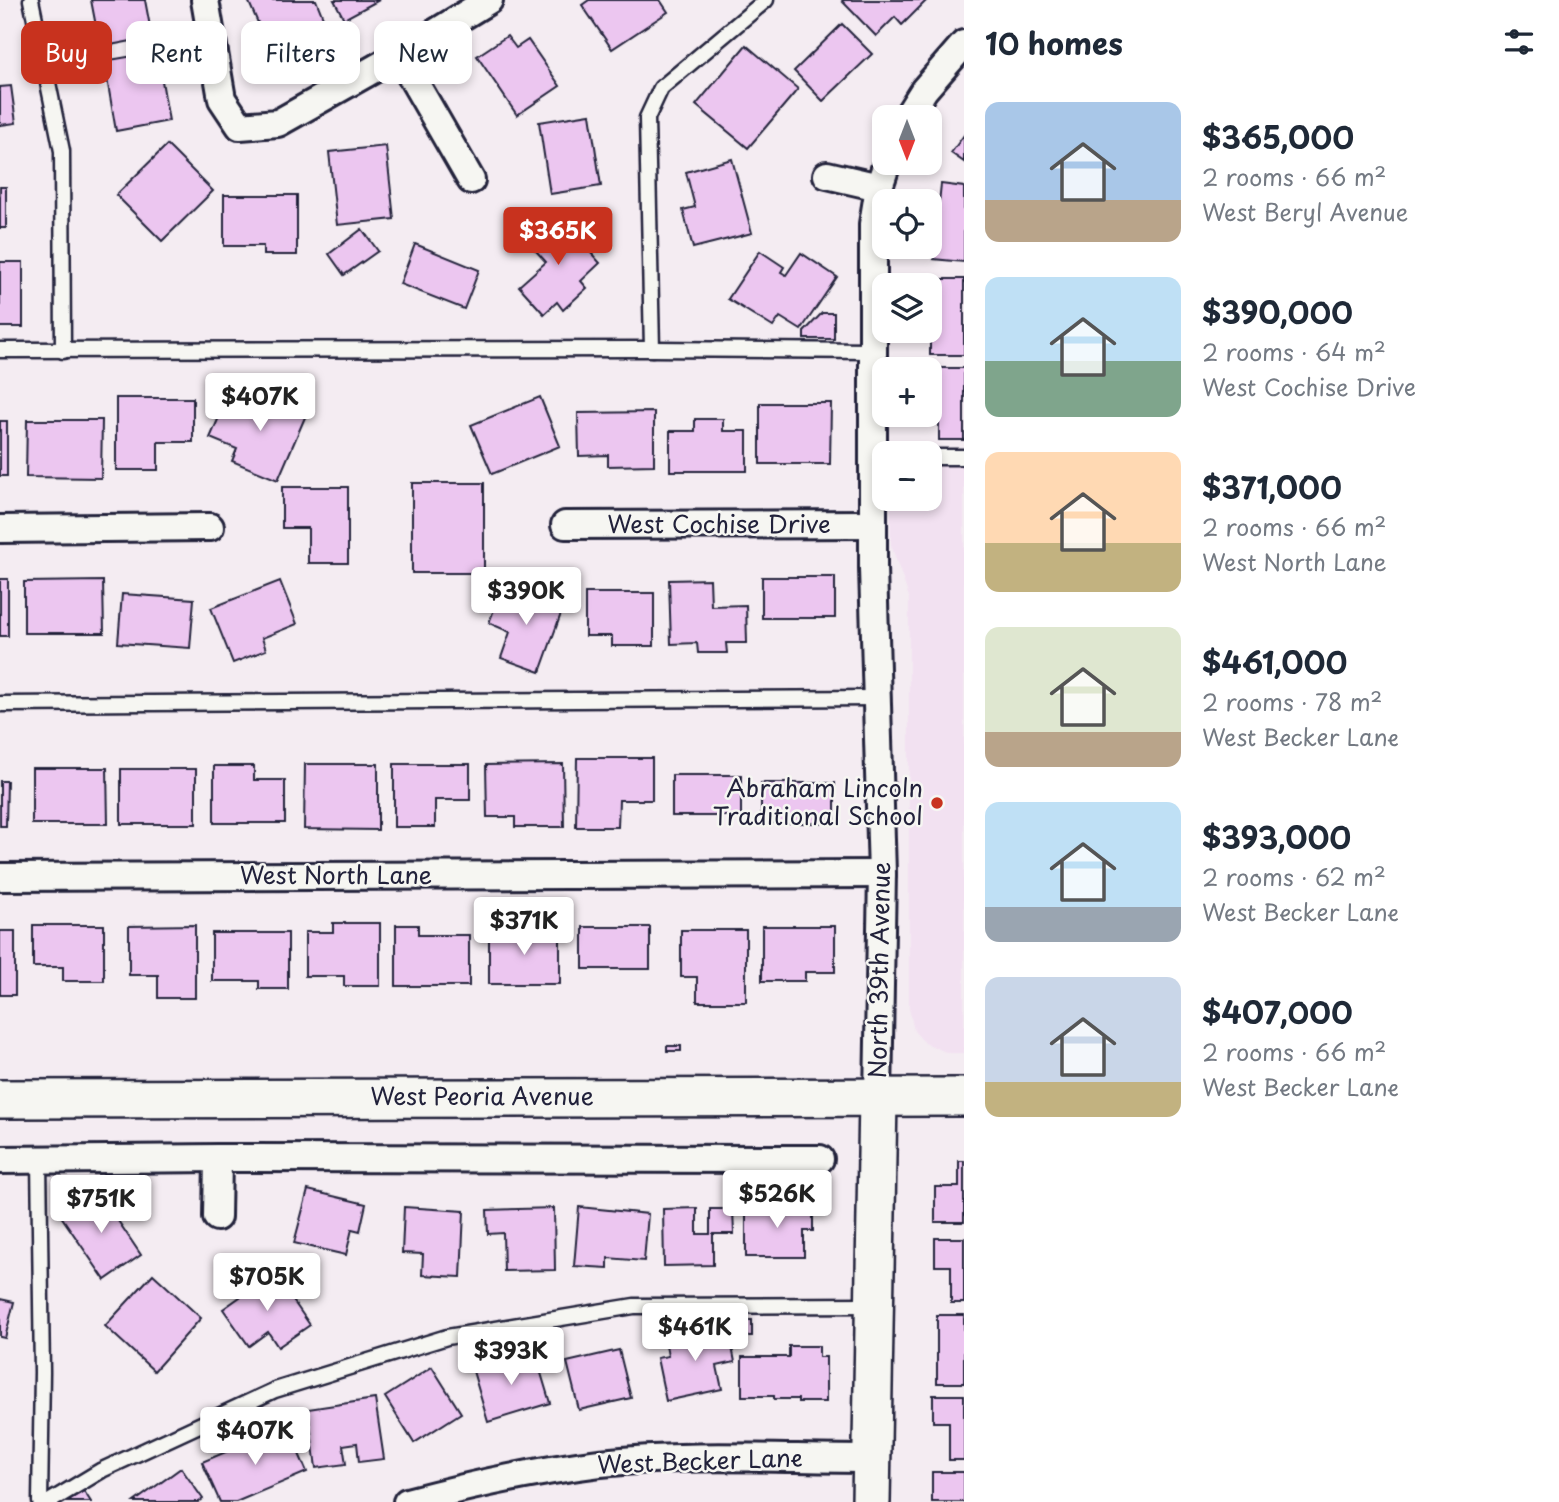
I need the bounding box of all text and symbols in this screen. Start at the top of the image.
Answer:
text: 10 homes [985,20,1123,65]
chip: Buy [21,21,112,84]
chip: Rent [126,21,227,84]
chip: Filters [241,21,360,84]
chip: New [374,21,472,84]
icon: filters [1500,23,1538,61]
north arrow [872,105,942,175]
map controls [872,105,942,511]
text: $365,000 [1202,114,1354,159]
icon: home [1041,130,1125,214]
text: 2 rooms · 66 m² [1202,159,1386,194]
button: locate [872,189,942,259]
text: West Beryl Avenue [1202,194,1408,229]
pin: $365K [509,208,607,267]
text: $365K [519,212,597,247]
button: layers [872,273,942,343]
text: $390,000 [1202,289,1353,334]
icon: home [1041,305,1125,389]
text: 2 rooms · 64 m² [1202,334,1386,369]
button: + [872,357,942,427]
text: West Cochise Drive [1202,369,1416,404]
pin: $407K [211,374,309,433]
text: $407K [221,378,299,413]
button: − [872,441,942,511]
text: $371,000 [1202,464,1342,509]
icon: home [1041,480,1125,564]
street label: West Cochise Drive [607,505,831,541]
text: 2 rooms · 66 m² [1202,509,1386,544]
text: West North Lane [1202,544,1387,579]
pin: $390K [477,568,575,627]
text: $390K [487,572,565,607]
text: $461,000 [1202,639,1347,684]
icon: home [1041,655,1125,739]
text: 2 rooms · 78 m² [1202,684,1382,719]
text: West Becker Lane [1202,719,1399,754]
place label: Abraham Lincoln Traditional School [713,769,923,833]
marker: Abraham Lincoln Traditional School [929,795,945,811]
text: $393,000 [1202,814,1351,859]
icon: home [1041,830,1125,914]
street label: West North Lane [240,856,432,892]
text: 2 rooms · 62 m² [1202,859,1386,894]
street label: North 39th Avenue [858,861,898,1079]
text: West Becker Lane [1202,894,1399,929]
pin: $371K [475,898,573,957]
text: $371K [490,902,558,937]
text: $407,000 [1202,989,1353,1034]
icon: home [1041,1005,1125,1089]
text: 2 rooms · 66 m² [1202,1034,1386,1069]
text: West Becker Lane [1202,1069,1399,1104]
street label: West Peoria Avenue [370,1077,594,1113]
pin: $526K [728,1170,826,1230]
text: $526K [739,1175,815,1210]
pin: $751K [52,1176,150,1235]
text: $751K [66,1180,136,1215]
pin: $705K [218,1254,316,1313]
text: $705K [229,1258,305,1293]
pin: $461K [646,1304,744,1363]
text: $461K [658,1308,732,1343]
pin: $393K [462,1328,560,1387]
text: $393K [474,1332,548,1367]
pin: $407K [206,1408,304,1467]
text: $407K [216,1412,294,1447]
street label: West Becker Lane [597,1438,803,1482]

